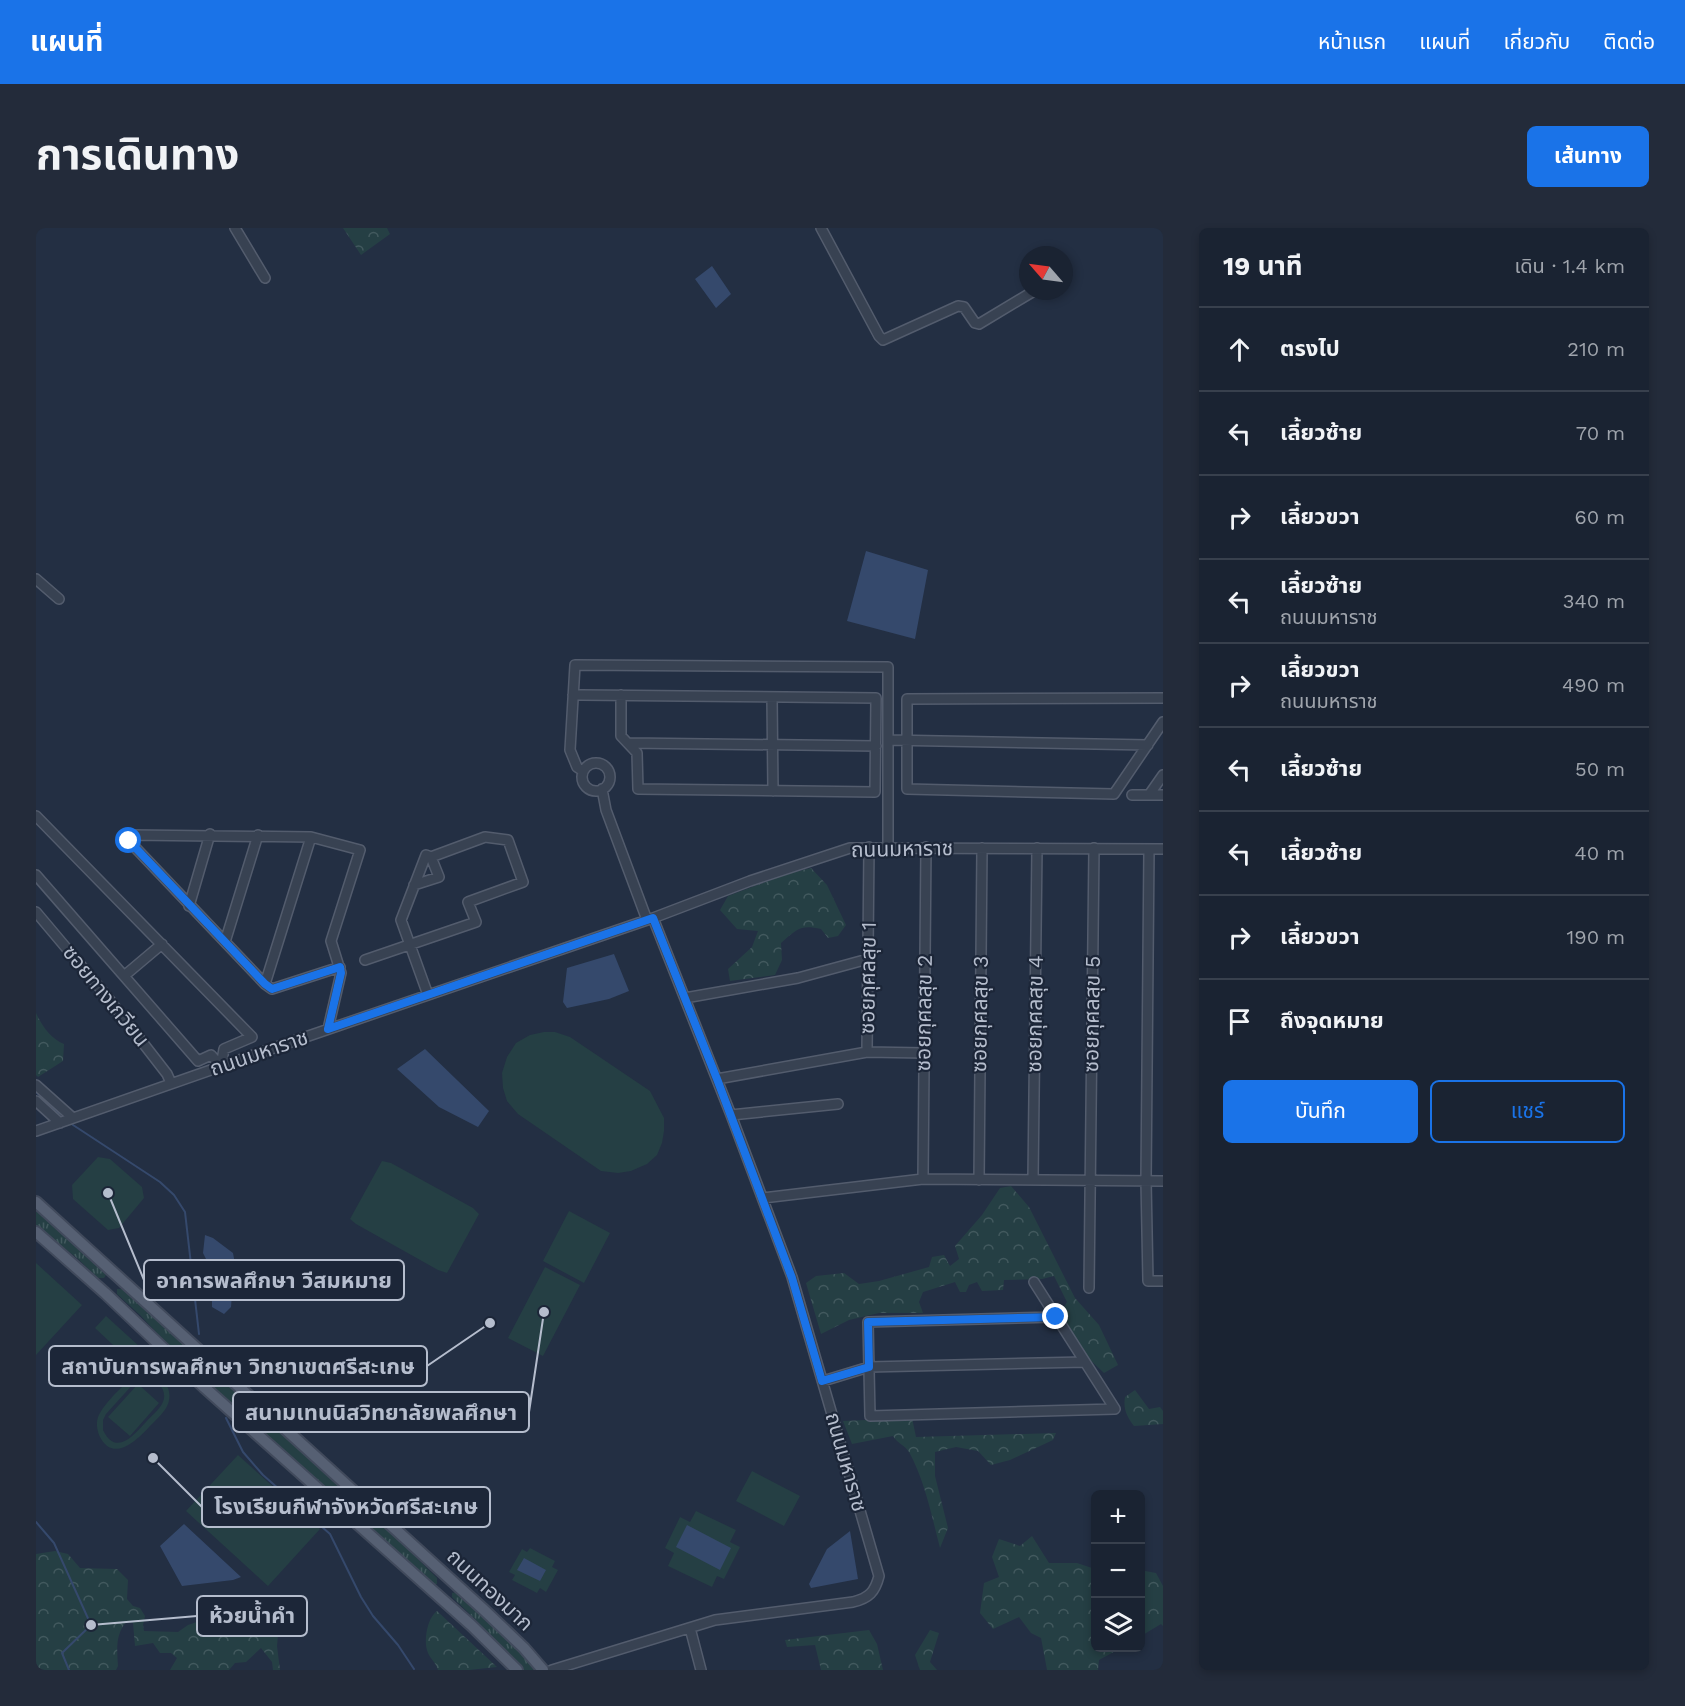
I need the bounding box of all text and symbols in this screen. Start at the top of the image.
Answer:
text: แผนที่ [30,25,103,58]
text: หน้าแรก [1318,29,1386,54]
text: แผนที่ [1419,29,1470,54]
text: เกี่ยวกับ [1503,29,1570,54]
text: ติดต่อ [1603,29,1655,54]
button: เส้นทาง [1527,126,1649,187]
text: การเดินทาง [36,130,239,179]
north arrow [1019,246,1073,300]
text: 19 นาที [1223,251,1303,281]
text: เดิน · 1.4 km [1515,254,1625,278]
icon: ahead [1223,333,1256,366]
text: ตรงไป [1280,336,1340,361]
text: 210 m [1567,337,1625,361]
icon: left [1223,417,1256,450]
text: เลี้ยวซ้าย [1280,420,1362,445]
text: 70 m [1576,421,1625,445]
icon: right [1223,501,1256,534]
text: เลี้ยวขวา [1280,504,1360,529]
text: 60 m [1575,505,1625,529]
text: เลี้ยวซ้าย [1280,573,1362,598]
icon: left [1223,585,1256,618]
text: 340 m [1563,589,1625,613]
text: ถนนมหาราช [1280,605,1378,629]
text: เลี้ยวขวา [1280,657,1360,682]
icon: right [1223,669,1256,702]
text: 490 m [1562,673,1625,697]
text: ถนนมหาราช [1280,689,1378,713]
icon: left [1223,753,1256,786]
text: เลี้ยวซ้าย [1280,756,1362,781]
text: 50 m [1575,757,1625,781]
route start [115,827,141,853]
street label: ถนนมหาราช [851,835,953,862]
icon: left [1223,837,1256,870]
text: เลี้ยวซ้าย [1280,840,1362,865]
text: 40 m [1574,841,1625,865]
icon: right [1223,921,1256,954]
street label: ซอยกุศลสุข 1 [854,922,882,1034]
text: เลี้ยวขวา [1280,924,1360,949]
text: 190 m [1567,925,1625,949]
street label: ซอยทางเกวียน [58,940,155,1051]
street label: ซอยกุศลสุข 2 [910,954,938,1072]
street label: ซอยกุศลสุข 3 [966,955,994,1073]
street label: ซอยกุศลสุข 4 [1021,955,1049,1073]
street label: ซอยกุศลสุข 5 [1078,955,1106,1073]
icon: arrive [1223,1005,1256,1038]
text: ถึงจุดหมาย [1280,1008,1384,1033]
street label: ถนนมหาราช [206,1024,311,1081]
button: บันทึก [1223,1080,1418,1143]
button: แชร์ [1430,1080,1625,1143]
callout: อาคารพลศึกษา วีสมหมาย [144,1260,404,1300]
text: อาคารพลศึกษา วีสมหมาย [156,1268,392,1293]
route end [1042,1303,1068,1329]
callout: สถาบันการพลศึกษา วิทยาเขตศรีสะเกษ [49,1346,427,1386]
text: สถาบันการพลศึกษา วิทยาเขตศรีสะเกษ [61,1354,415,1379]
callout: สนามเทนนิสวิทยาลัยพลศึกษา [233,1392,529,1432]
text: สนามเทนนิสวิทยาลัยพลศึกษา [245,1400,517,1425]
street label: ถนนมหาราช [820,1409,873,1515]
callout: โรงเรียนกีฬาจังหวัดศรีสะเกษ [202,1487,490,1527]
map controls [1091,1490,1145,1652]
button: + [1091,1490,1145,1544]
text: โรงเรียนกีฬาจังหวัดศรีสะเกษ [214,1494,478,1519]
street label: ถนนทองมาก [442,1543,539,1636]
button: − [1091,1544,1145,1598]
callout: ห้วยน้ำคำ [197,1596,307,1636]
button: layers [1091,1598,1145,1652]
text: ห้วยน้ำคำ [209,1600,295,1628]

